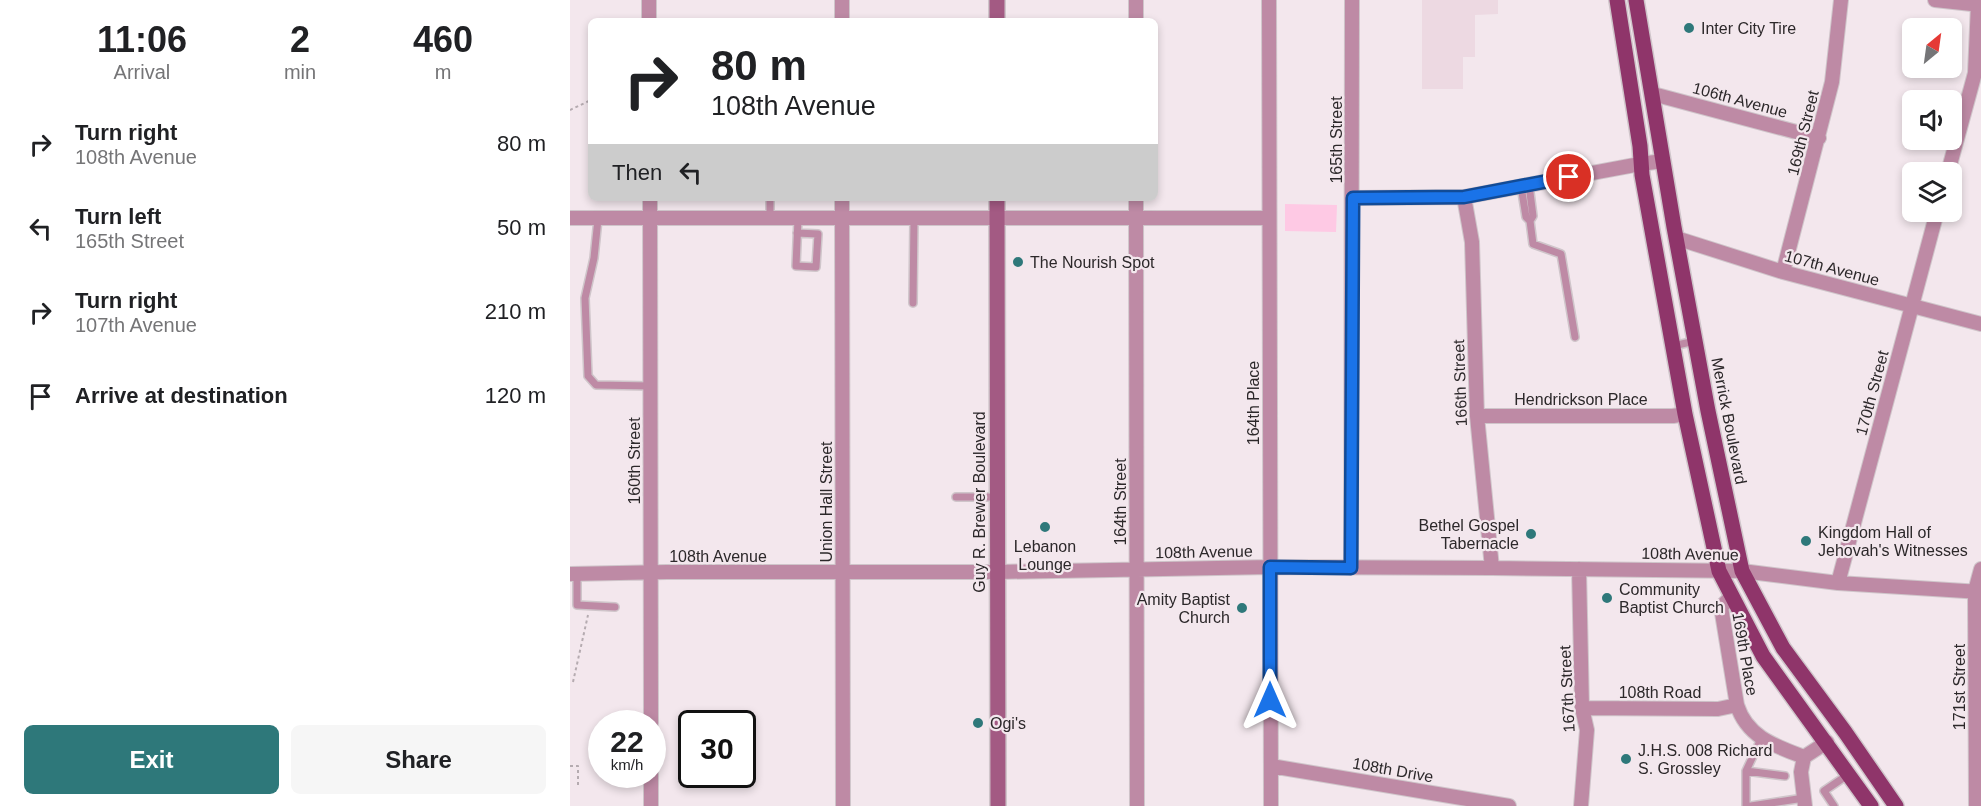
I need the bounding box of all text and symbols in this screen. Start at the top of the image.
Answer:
north arrow [1902,18,1962,78]
map controls [1902,18,1962,222]
text: 11:06 [97,19,187,60]
text: 2 [290,19,310,60]
text: 460 [413,19,473,60]
place label: Inter City Tire [1701,20,1796,37]
marker: Inter City Tire [1682,21,1696,35]
icon: right [612,42,690,120]
text: 80 m [711,42,807,89]
text: Arrival [114,61,170,83]
text: min [284,61,316,83]
text: m [435,61,451,83]
street label: 106th Avenue [1691,79,1789,121]
street label: 169th Street [1784,88,1822,177]
button: sound [1902,90,1962,150]
text: 108th Avenue [711,91,876,121]
street label: 165th Street [1328,96,1345,184]
text: Turn right [75,120,177,145]
icon: right [24,128,57,161]
text: 80 m [497,131,546,156]
text: 108th Avenue [75,146,197,168]
pin [1543,151,1594,202]
icon: left [674,156,707,189]
text: Then [612,160,662,185]
icon: arrive [1552,160,1585,193]
button: layers [1902,162,1962,222]
text: Turn left [75,204,161,229]
icon: left [24,212,57,245]
text: 50 m [497,215,546,240]
text: 165th Street [75,230,184,252]
street label: 107th Avenue [1783,247,1881,289]
place label: The Nourish Spot [1030,254,1155,271]
marker: The Nourish Spot [1011,255,1025,269]
text: Turn right [75,288,177,313]
icon: right [24,296,57,329]
text: 210 m [485,299,546,324]
text: 107th Avenue [75,314,197,336]
street label: 166th Street [1450,339,1470,427]
street label: 170th Street [1853,348,1892,437]
street label: Merrick Boulevard [1708,356,1750,486]
street label: 164th Place [1245,361,1262,445]
icon: arrive [24,380,57,413]
text: Arrive at destination [75,383,288,408]
text: 120 m [485,383,546,408]
street label: Hendrickson Place [1514,391,1648,408]
street label: Guy R. Brewer Boulevard [971,411,988,593]
street label: 160th Street [626,417,643,505]
street label: Union Hall Street [818,441,835,562]
street label: 164th Street [1112,458,1129,546]
place label: Bethel Gospel Tabernacle [1418,517,1519,552]
marker: Lebanon Lounge [1038,520,1052,534]
place label: Kingdom Hall of Jehovah's Witnesses [1818,524,1968,559]
marker: Bethel Gospel Tabernacle [1524,527,1538,541]
marker: Kingdom Hall of Jehovah's Witnesses [1799,534,1813,548]
place label: Lebanon Lounge [1014,538,1076,573]
street label: 108th Avenue [1155,543,1253,561]
street label: 108th Avenue [1641,545,1739,563]
street label: 108th Avenue [669,548,767,565]
place label: Community Baptist Church [1619,581,1724,616]
place label: Amity Baptist Church [1137,591,1231,626]
marker: Community Baptist Church [1600,591,1614,605]
marker: Amity Baptist Church [1235,601,1249,615]
street label: 169th Place [1729,611,1761,697]
street label: 171st Street [1951,643,1968,730]
street label: 167th Street [1556,644,1578,733]
position arrow [1238,668,1302,732]
street label: 108th Road [1619,684,1701,701]
speed limit sign: 30 [678,710,756,788]
place label: Ogi's [990,715,1026,732]
marker: Ogi's [971,716,985,730]
button: Exit [24,725,279,794]
button: Share [291,725,546,794]
text: 22 [610,725,644,758]
place label: J.H.S. 008 Richard S. Grossley [1638,742,1772,777]
marker: J.H.S. 008 Richard S. Grossley [1619,752,1633,766]
street label: 108th Drive [1351,755,1435,785]
text: km/h [611,756,643,773]

